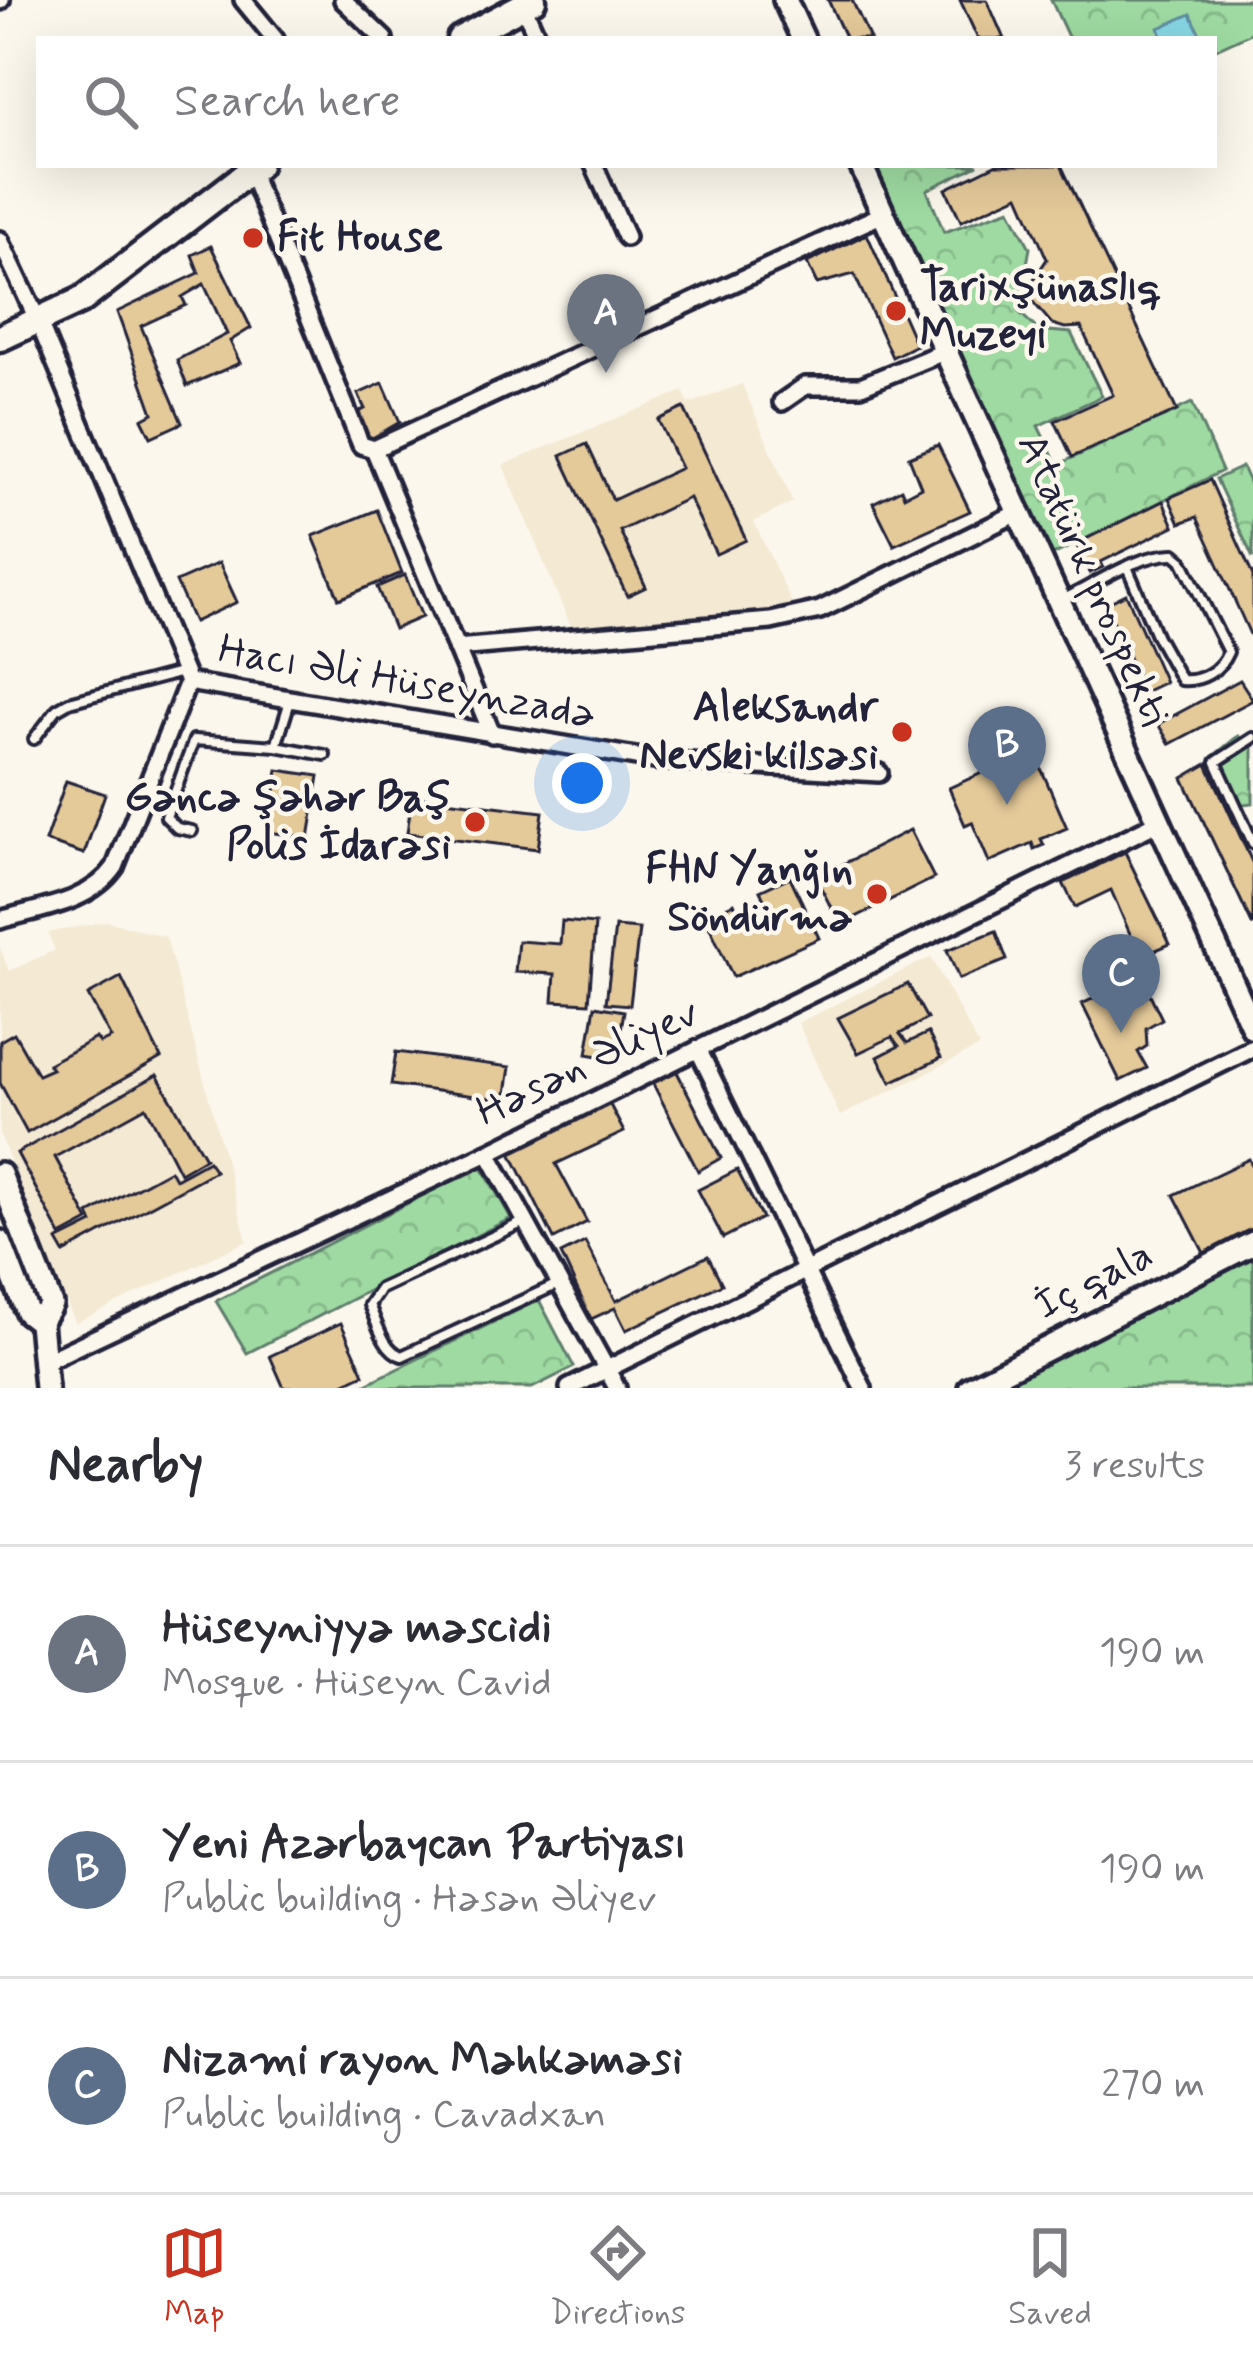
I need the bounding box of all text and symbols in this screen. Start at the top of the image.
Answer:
search box [36,36,1217,168]
icon: search [78,69,144,135]
text: Search here [174,73,401,132]
place label: Fit House [277,211,443,266]
marker: Fit House [240,225,266,251]
place label: Tarixşünaslıq Muzeyi [920,260,1161,363]
pin: A [567,274,645,373]
marker: Tarixşünaslıq Muzeyi [883,298,909,324]
street label: Atatürk prospekti [1003,425,1181,735]
street label: Hacı Əli Hüseynzadə [214,623,600,743]
place label: Aleksandr Nevski kilsəsi [640,681,879,784]
pin: B [968,706,1046,805]
marker: Aleksandr Nevski kilsəsi [889,719,915,745]
your location [552,753,612,813]
place label: Gəncə şəhər Baş Polis İdarəsi [124,771,451,874]
marker: Gəncə şəhər Baş Polis İdarəsi [462,809,488,835]
place label: FHN Yanğın Söndürmə [645,843,853,946]
marker: FHN Yanğın Söndürmə [864,881,890,907]
pin: C [1082,934,1160,1033]
street label: Həsən Əliyev [468,985,708,1141]
street label: İç qala [1025,1228,1163,1334]
text: Nearby [48,1433,203,1499]
text: 3 results [1064,1441,1205,1492]
text: Hüseyniyyə məscidi [162,1599,552,1658]
text: A [74,1628,100,1679]
text: 190 m [1099,1628,1205,1679]
text: Mosque · Hüseyn Cavid [162,1658,552,1709]
text: Yeni Azərbaycan Partiyası [162,1815,686,1874]
text: B [75,1844,99,1895]
text: 190 m [1099,1844,1205,1895]
text: Public building · Həsən Əliyev [162,1874,656,1925]
text: Nizami rayon Məhkəməsi [162,2031,683,2090]
text: C [73,2060,101,2111]
text: 270 m [1101,2060,1205,2111]
text: Public building · Cavadxan [162,2090,606,2141]
tab: Map [161,2220,227,2336]
tab: Directions [550,2220,686,2336]
tab: Saved [1008,2220,1092,2336]

